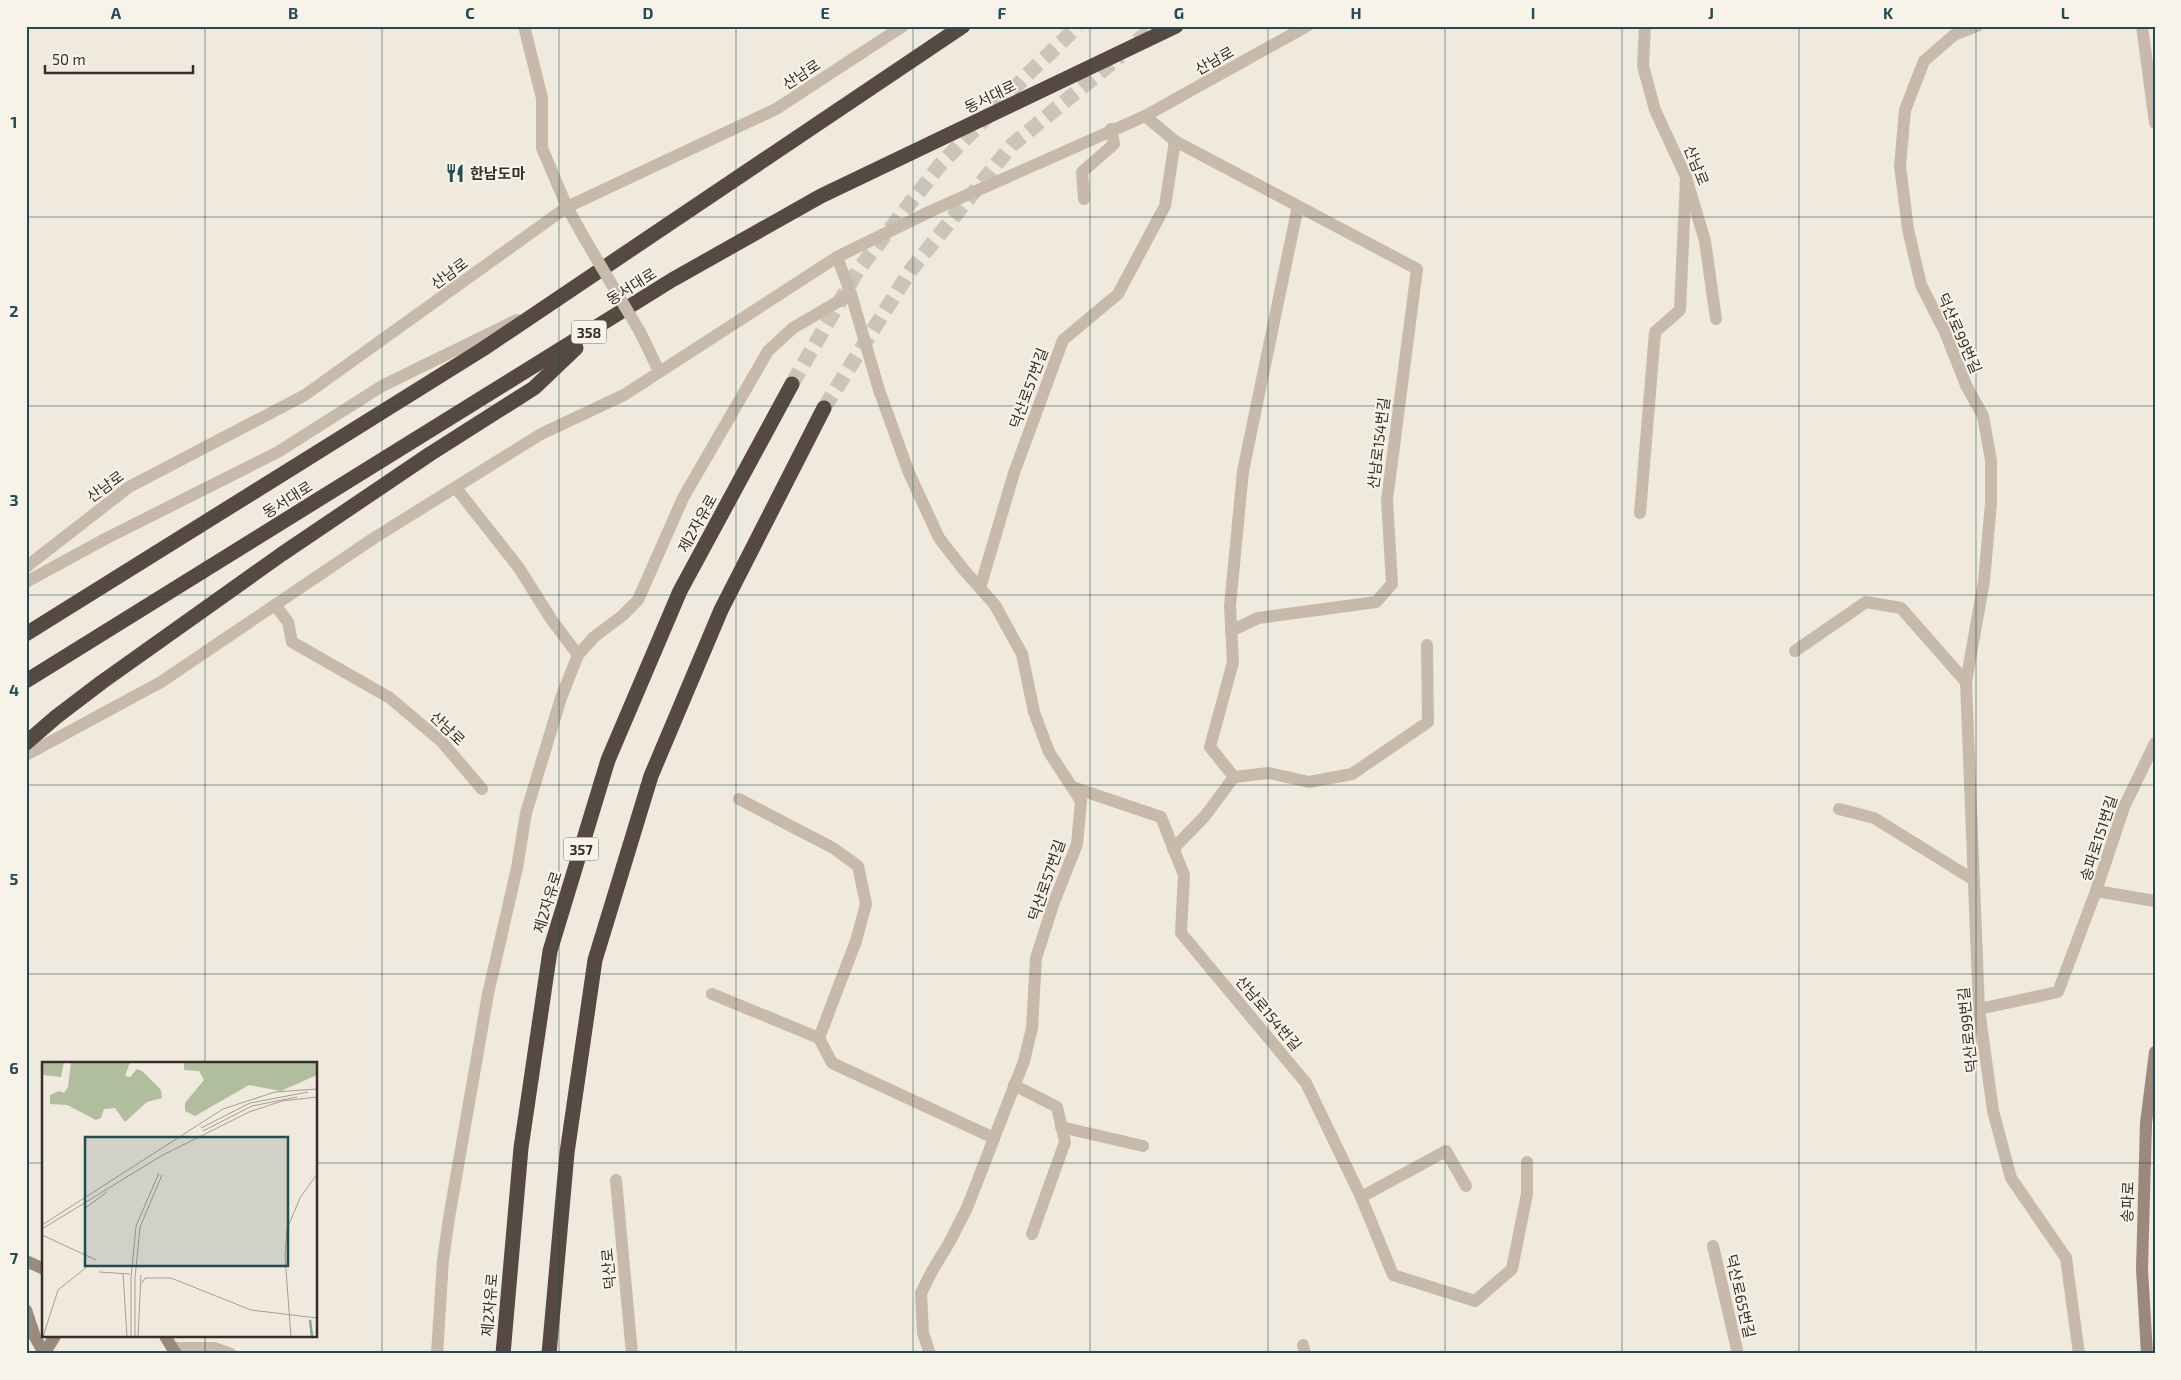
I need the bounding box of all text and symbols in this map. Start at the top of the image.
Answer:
text: A [111,3,122,22]
text: B [288,3,298,22]
text: C [465,3,475,22]
text: D [643,3,654,22]
text: E [820,3,830,22]
text: F [998,3,1007,22]
text: G [1174,3,1184,22]
text: H [1350,3,1362,22]
text: I [1531,3,1535,22]
text: J [1708,3,1714,22]
text: K [1883,3,1894,22]
text: L [2061,3,2070,22]
scale bar [45,42,192,74]
street label: 산남로 [1192,42,1236,78]
text: 50 m [52,50,86,68]
street label: 산남로 [779,55,823,93]
street label: 동서대로 [961,76,1019,116]
text: 1 [11,112,17,131]
street label: 산남로 [1681,142,1713,188]
restaurant icon: 한남도마 [444,162,466,184]
place label: 한남도마 [470,164,525,182]
street label: 산남로 [427,254,471,292]
street label: 동서대로 [603,264,659,308]
street label: 덕산로99번길 [1934,290,1986,376]
text: 2 [9,301,19,320]
road number: 358 [572,321,606,344]
street label: 덕산로57번길 [1005,345,1051,431]
street label: 산남로154번길 [1363,396,1393,490]
street label: 산남로 [83,467,127,505]
street label: 동서대로 [259,477,315,521]
text: 3 [9,490,19,509]
street label: 제2자유로 [674,491,720,555]
text: 4 [9,680,19,699]
street label: 산남로 [427,707,469,749]
street label: 송파로151번길 [2076,793,2120,883]
street label: 덕산로57번길 [1024,837,1068,923]
road number: 357 [564,838,598,861]
text: 5 [10,869,19,888]
street label: 제2자유로 [529,869,565,935]
street label: 산남로154번길 [1232,972,1306,1054]
street label: 덕산로99번길 [1954,986,1980,1074]
text: 6 [9,1058,19,1077]
inset map [42,1062,318,1338]
street label: 송파로 [2117,1181,2137,1223]
text: 7 [10,1248,19,1267]
street label: 덕산로 [597,1248,619,1290]
street label: 덕산로65번길 [1723,1252,1759,1340]
street label: 제2자유로 [477,1273,501,1337]

